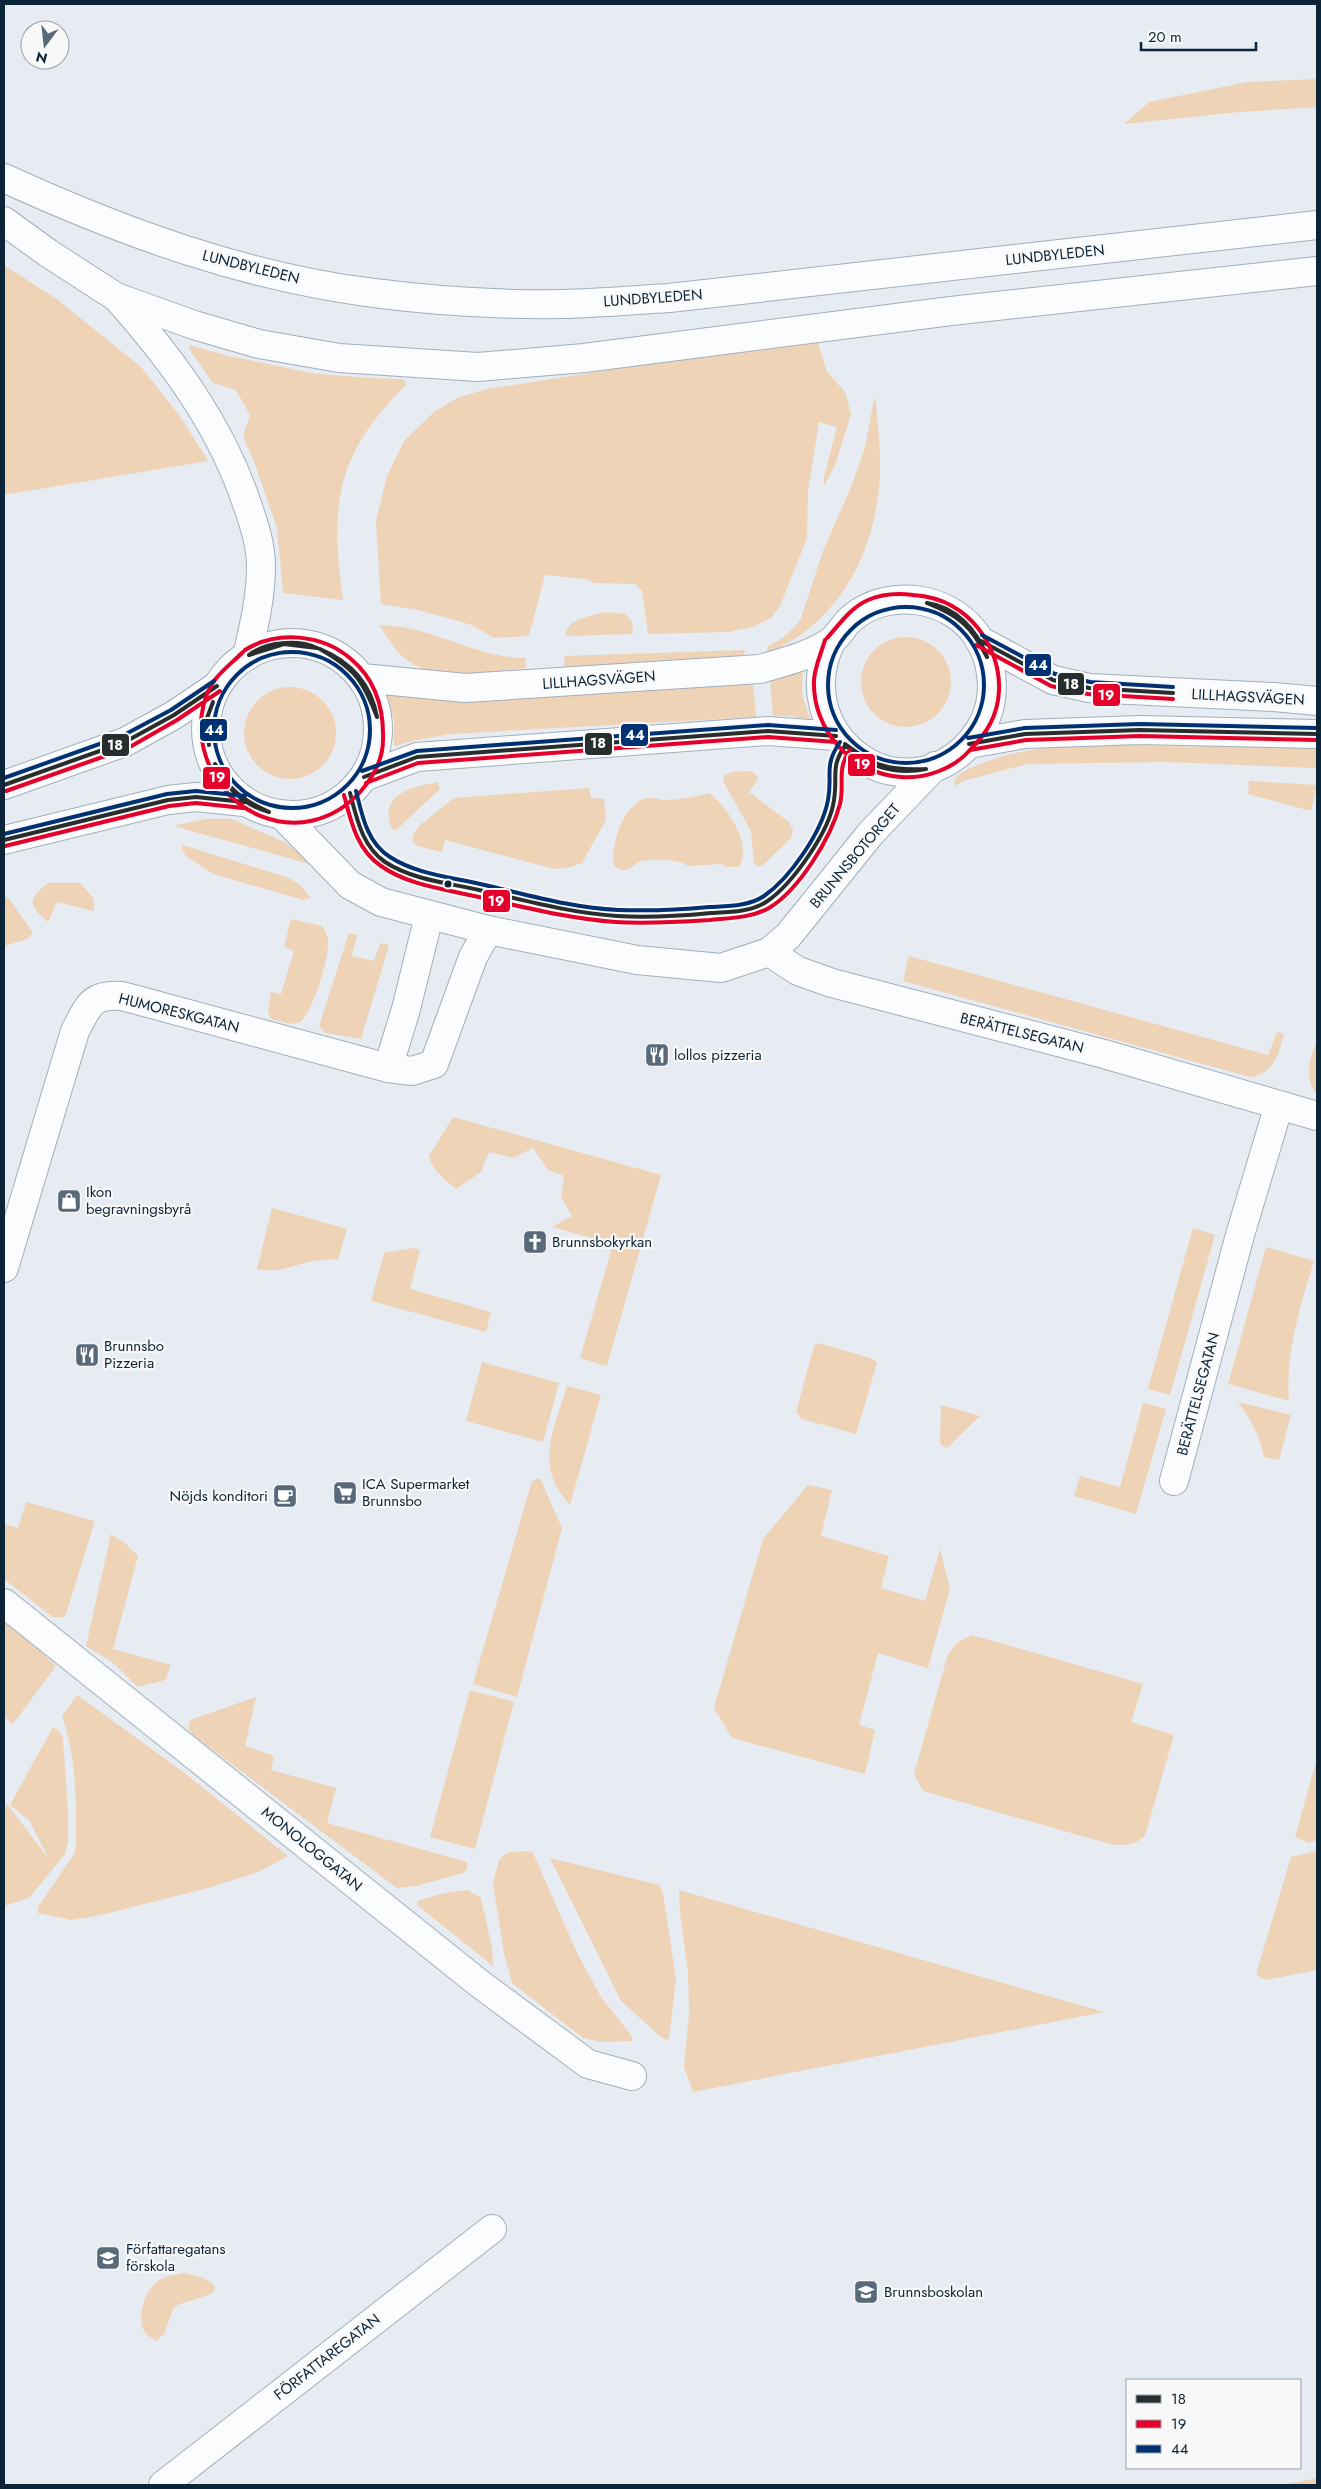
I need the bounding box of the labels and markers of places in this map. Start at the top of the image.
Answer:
unlabelled marker [443,879,453,889]
restaurant icon: lollos pizzeria [644,1042,670,1068]
place label: lollos pizzeria [674,1044,762,1066]
place label: Ikon begravningsbyrå [86,1181,191,1220]
shop icon: Ikon begravningsbyrå [56,1188,82,1214]
church icon: Brunnsbokyrkan [522,1229,548,1255]
place label: Brunnsbokyrkan [552,1231,652,1253]
place label: Brunnsbo Pizzeria [104,1335,164,1374]
restaurant icon: Brunnsbo Pizzeria [74,1342,100,1368]
place label: ICA Supermarket Brunnsbo [362,1473,470,1512]
supermarket icon: ICA Supermarket Brunnsbo [332,1480,358,1506]
cafe icon: Nöjds konditori [272,1483,298,1509]
place label: Nöjds konditori [170,1485,268,1507]
place label: Författaregatans förskola [126,2238,225,2277]
school or university icon: Författaregatans förskola [95,2245,121,2271]
school or university icon: Brunnsboskolan [853,2279,879,2305]
place label: Brunnsboskolan [884,2281,983,2303]

